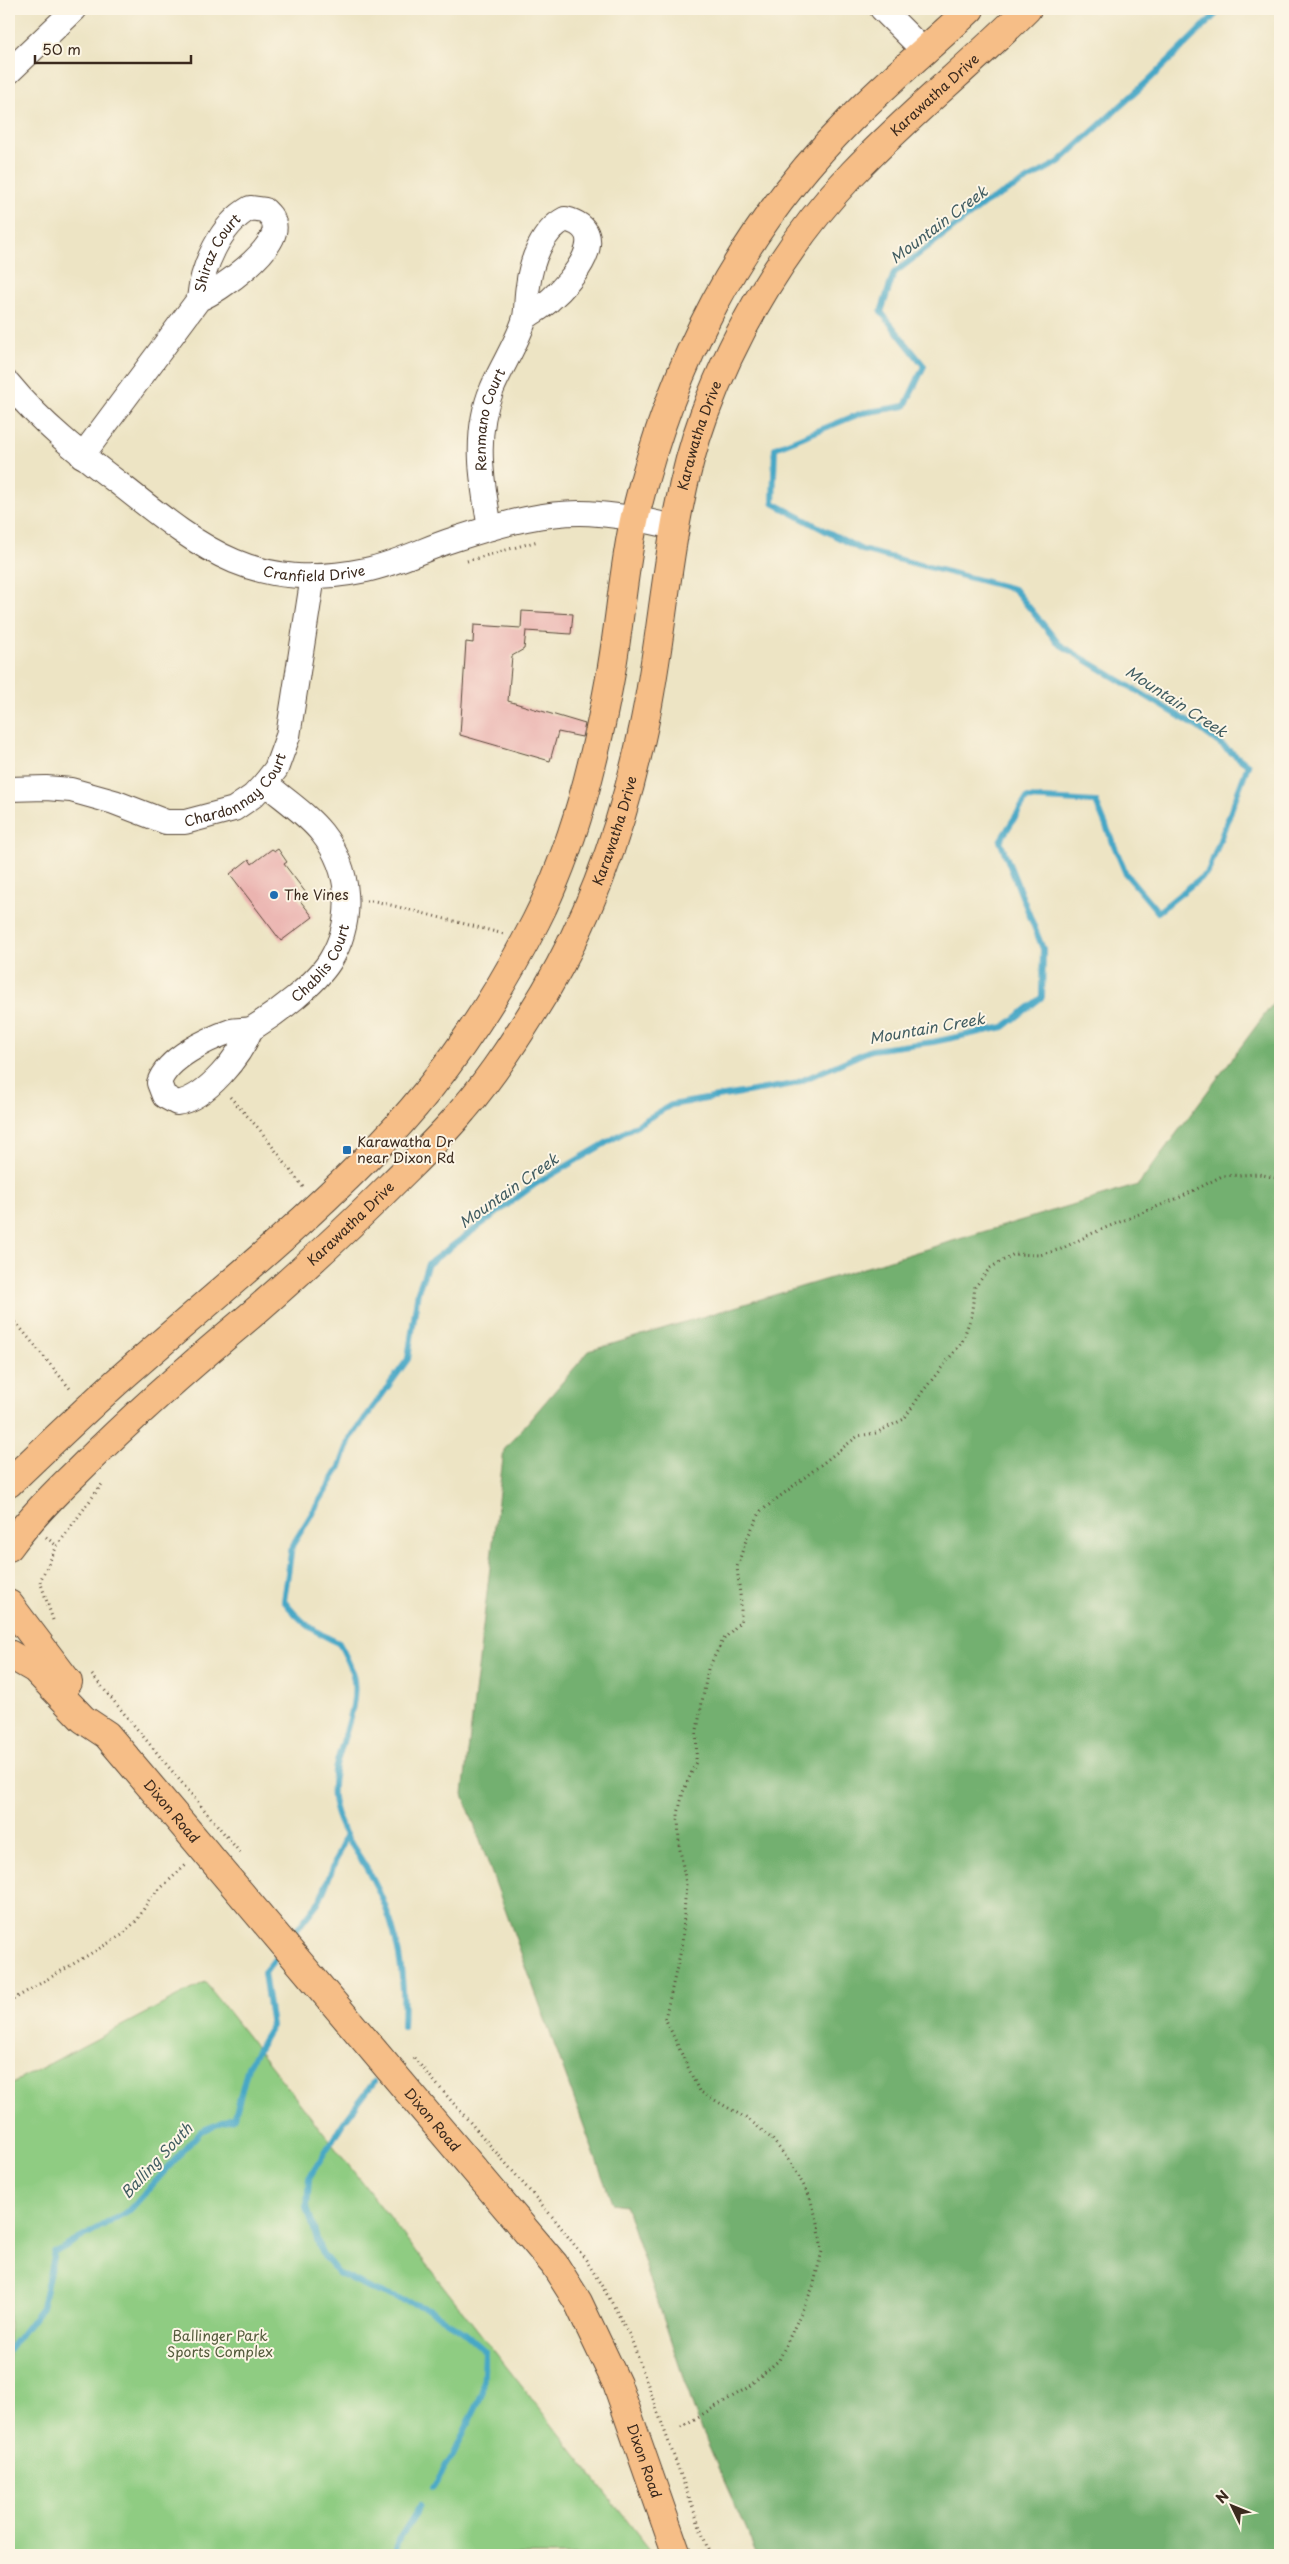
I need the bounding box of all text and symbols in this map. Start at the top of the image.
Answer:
scale bar [35,32,191,64]
text: 50 m [42,37,81,60]
street label: Karawatha Drive [885,48,984,141]
water label: Mountain Creek [884,179,992,268]
street label: Shiraz Court [189,208,245,294]
street label: Renmano Court [470,364,510,472]
street label: Karawatha Drive [672,377,727,492]
street label: Cranfield Drive [261,559,367,586]
water label: Mountain Creek [1121,659,1233,743]
street label: Chardonnay Court [182,750,291,832]
street label: Karawatha Drive [587,774,642,889]
place label: The Vines [284,884,349,905]
marker: The Vines [268,889,280,901]
street label: Chablis Court [286,922,354,1007]
water label: Mountain Creek [867,1006,987,1049]
place label: Karawatha Dr near Dixon Rd [357,1131,455,1168]
marker: Karawatha Dr near Dixon Rd [341,1144,353,1156]
water label: Mountain Creek [454,1146,563,1233]
street label: Karawatha Drive [302,1176,399,1270]
street label: Dixon Road [139,1774,205,1847]
street label: Dixon Road [399,2083,466,2156]
water label: Balling South [115,2117,197,2203]
park label: Ballinger Park Sports Complex [167,2325,273,2362]
street label: Dixon Road [622,2421,667,2501]
north arrow [1206,2482,1256,2532]
text: N [1211,2486,1234,2508]

